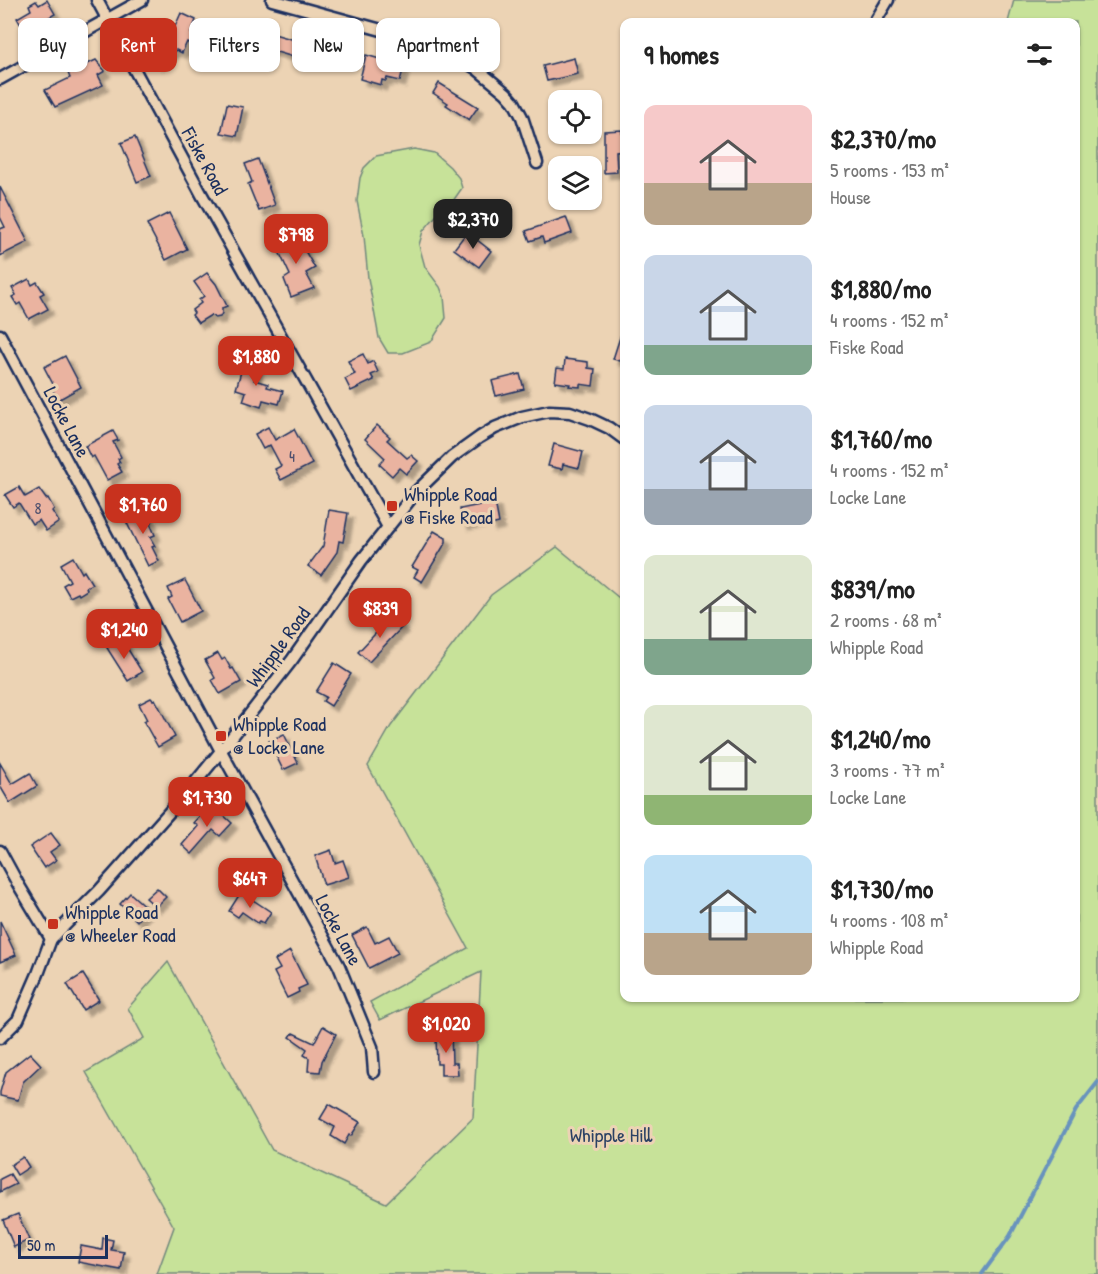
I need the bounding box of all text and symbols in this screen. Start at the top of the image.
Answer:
chip: Buy [18,18,88,72]
chip: Rent [100,18,177,72]
chip: Filters [189,18,280,72]
chip: New [292,18,364,72]
chip: Apartment [376,18,500,72]
text: 9 homes [644,37,719,72]
icon: filters [1023,38,1056,71]
map controls [548,90,602,210]
button: locate [548,90,602,144]
street label: Fiske Road [175,121,235,200]
text: $2,370/mo [830,121,936,156]
icon: home [692,129,764,201]
button: layers [548,156,602,210]
text: 5 rooms · 153 m² [830,156,949,183]
text: House [830,183,871,210]
pin: $2,370 [424,199,522,250]
text: $2,370 [447,205,499,232]
pin: $798 [260,214,332,265]
text: $798 [278,220,314,247]
text: $1,880/mo [830,271,931,306]
icon: home [692,279,764,351]
text: 4 rooms · 152 m² [830,306,948,333]
text: Fiske Road [830,333,903,360]
pin: $1,880 [207,336,305,387]
text: $1,880 [232,342,280,369]
street label: Locke Lane [38,382,97,462]
text: $1,760/mo [830,421,932,456]
icon: home [692,429,764,501]
house number: 4 [289,445,295,467]
text: 4 rooms · 152 m² [830,456,948,483]
place label: Whipple Road @ Fiske Road [404,480,497,530]
text: Locke Lane [830,483,906,510]
pin: $1,760 [94,484,192,535]
text: $1,760 [119,490,167,517]
house number: 8 [35,497,42,519]
marker: Whipple Road @ Fiske Road [385,499,399,513]
text: $839/mo [830,571,915,606]
icon: home [692,579,764,651]
pin: $839 [344,588,416,639]
text: $839 [362,594,398,621]
street label: Whipple Road [239,601,316,692]
text: 2 rooms · 68 m² [830,606,942,633]
pin: $1,240 [75,609,173,660]
text: $1,240 [100,615,148,642]
text: Whipple Road [830,633,923,660]
place label: Whipple Road @ Locke Lane [233,710,326,760]
text: $1,240/mo [830,721,931,756]
marker: Whipple Road @ Locke Lane [214,729,228,743]
icon: home [692,729,764,801]
text: 3 rooms · 77 m² [830,756,944,783]
pin: $1,730 [158,777,256,828]
text: $1,730 [182,783,232,810]
text: Locke Lane [830,783,906,810]
pin: $647 [214,858,286,909]
text: $647 [232,864,268,891]
text: $1,730/mo [830,871,933,906]
icon: home [692,879,764,951]
street label: Locke Lane [310,890,369,970]
place label: Whipple Road @ Wheeler Road [65,898,176,948]
text: 4 rooms · 108 m² [830,906,948,933]
marker: Whipple Road @ Wheeler Road [46,917,60,931]
text: Whipple Road [830,933,923,960]
pin: $1,020 [397,1003,495,1054]
text: $1,020 [422,1009,470,1036]
park label: Whipple Hill [570,1121,653,1148]
scale bar [18,1232,108,1260]
text: 50 m [27,1234,56,1256]

